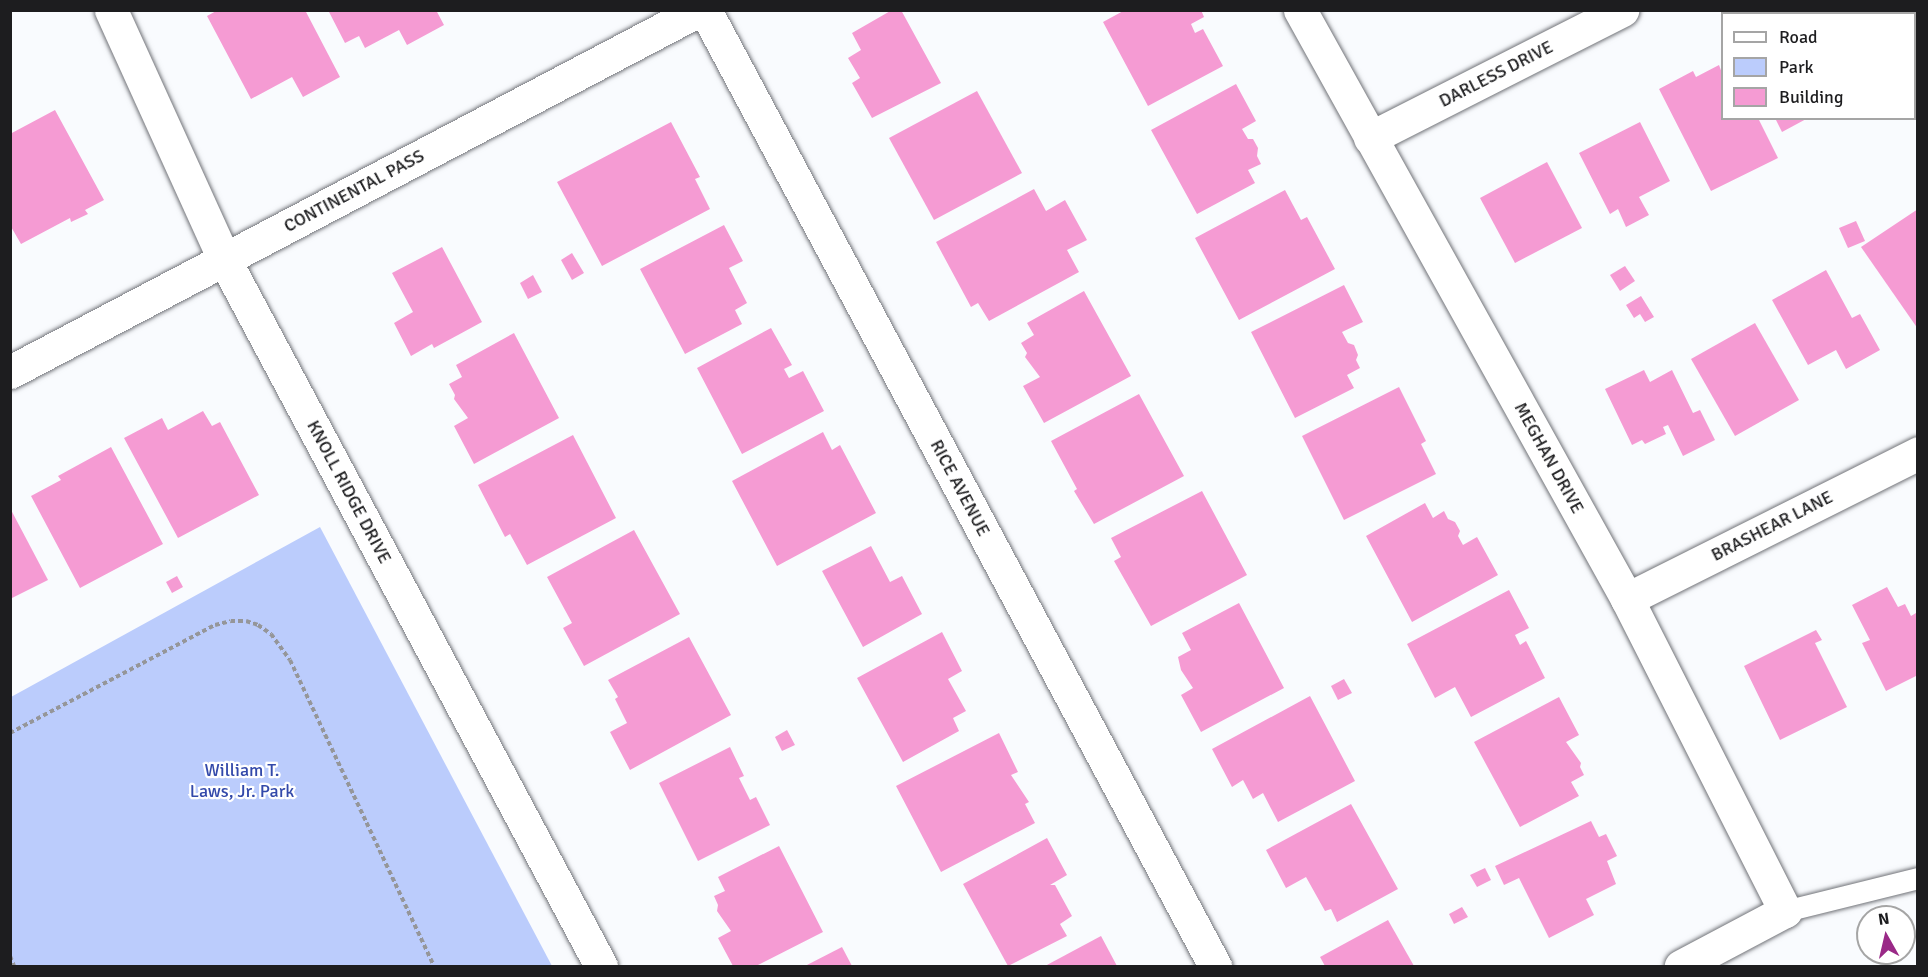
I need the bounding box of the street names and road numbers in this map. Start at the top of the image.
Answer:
street label: DARLESS DRIVE [1435,36,1557,112]
street label: CONTINENTAL PASS [280,145,428,237]
street label: MEGHAN DRIVE [1510,399,1588,517]
street label: KNOLL RIDGE DRIVE [302,417,396,567]
street label: RICE AVENUE [926,436,994,540]
street label: BRASHEAR LANE [1708,486,1836,566]

